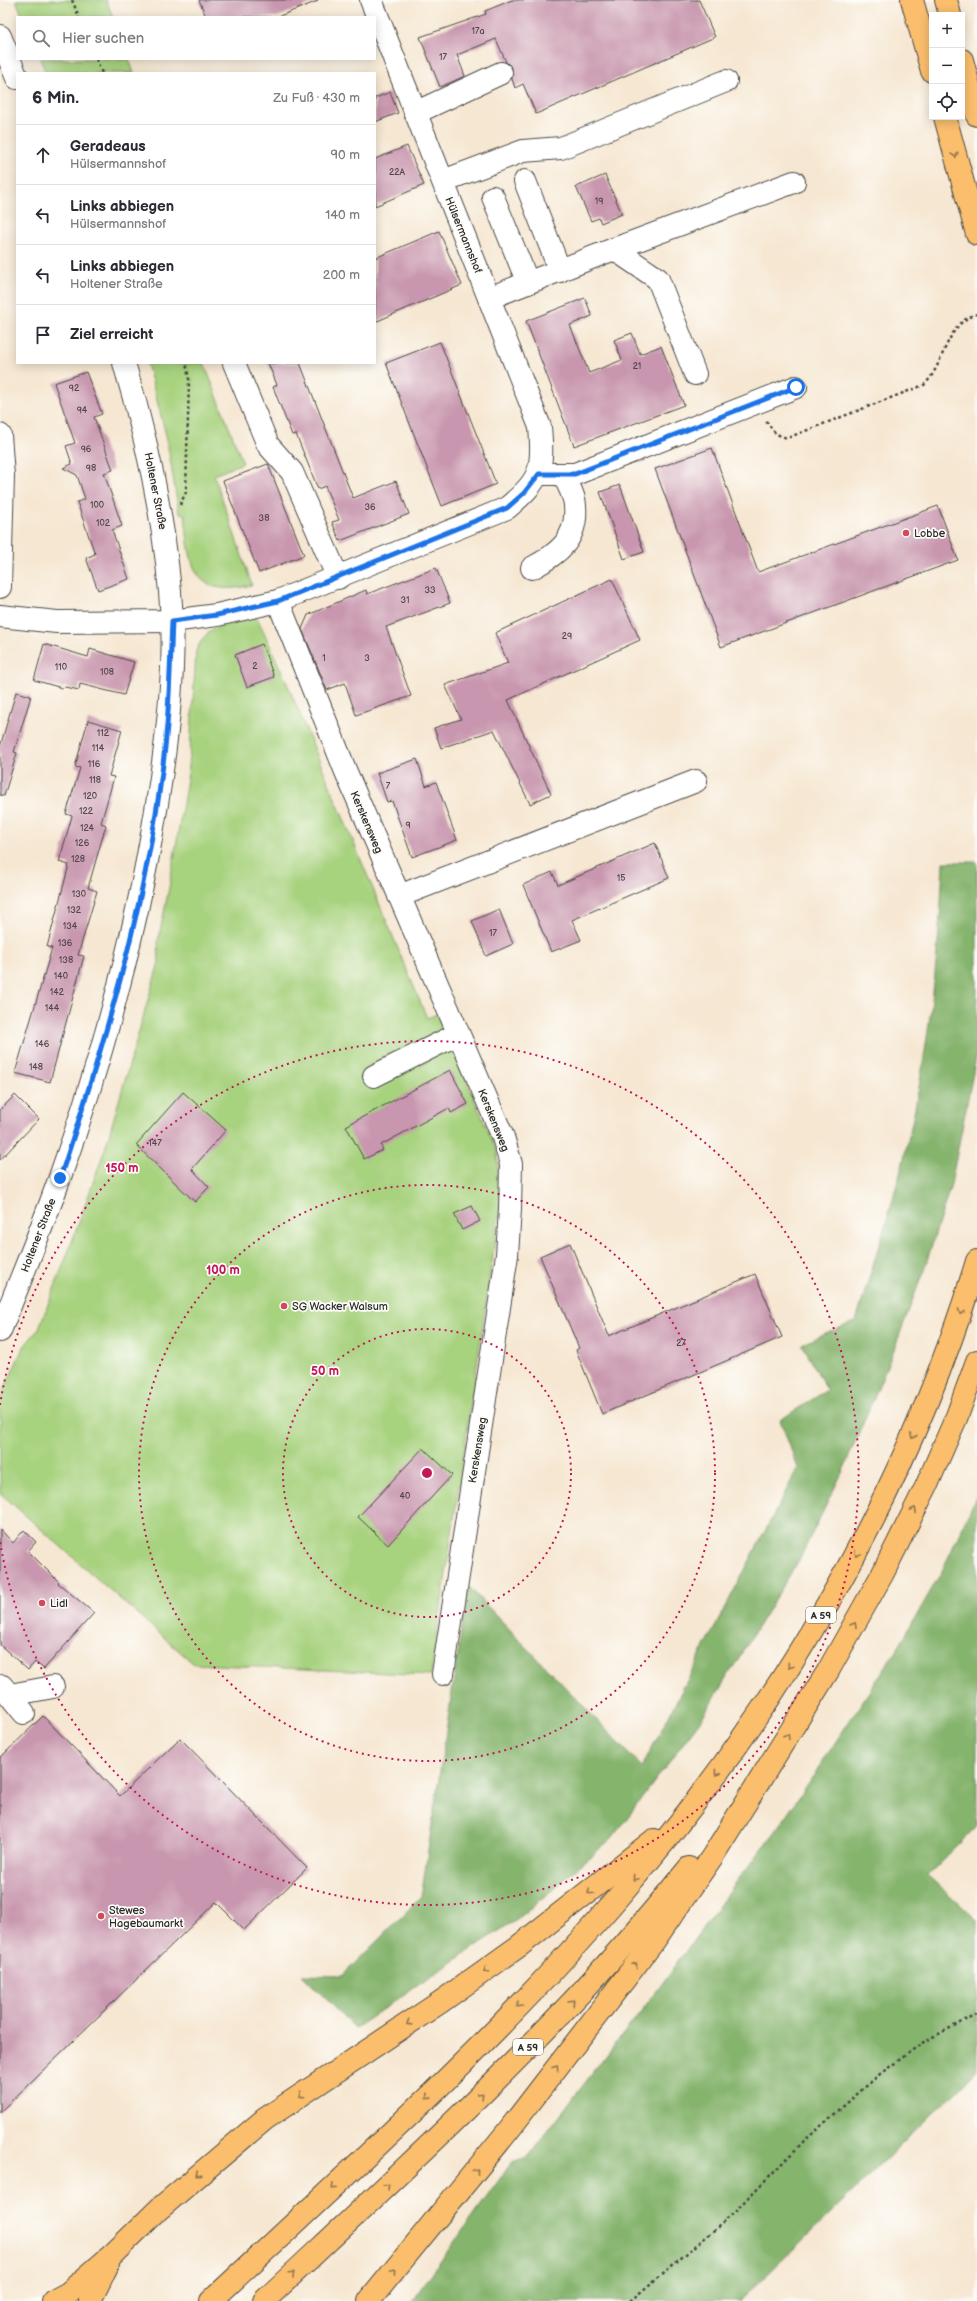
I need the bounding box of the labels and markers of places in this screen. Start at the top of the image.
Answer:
place label: Lobbe [914,527,946,540]
marker: Lobbe [901,528,911,538]
place label: SG Wacker Walsum [292,1300,388,1313]
marker: SG Wacker Walsum [279,1301,289,1311]
centre of rings [420,1466,434,1480]
place label: Lidl [50,1597,68,1610]
marker: Lidl [37,1598,47,1608]
place label: Stewes Hagebaumarkt [109,1904,184,1930]
marker: Stewes Hagebaumarkt [96,1911,106,1921]

